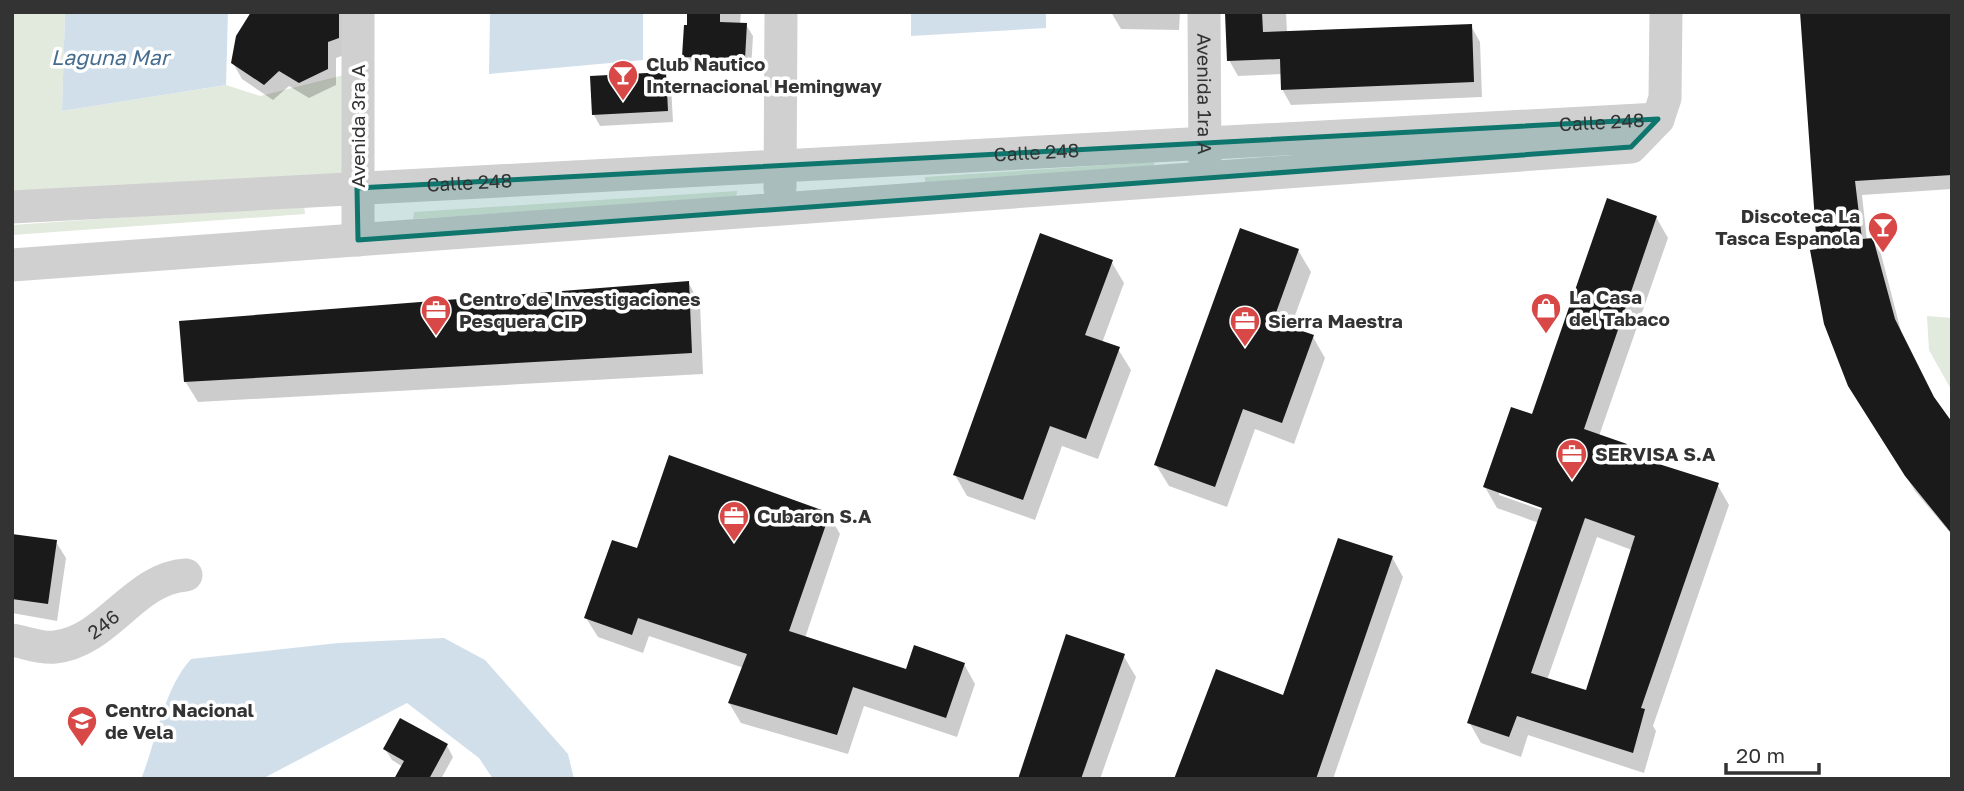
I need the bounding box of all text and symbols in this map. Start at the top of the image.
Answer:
street label: Avenida 1ra A [1193,33,1217,155]
water label: Laguna Mar [51,44,172,70]
place label: Club Nautico Internacional Hemingway [646,52,883,97]
bar icon: Club Nautico Internacional Hemingway [606,58,640,102]
street label: Avenida 3ra A [346,64,369,188]
street label: Calle 248 [1558,108,1645,135]
street label: Calle 248 [993,138,1080,165]
street label: Calle 248 [426,168,513,196]
place label: Discoteca La Tasca Espanola [1715,204,1860,249]
bar icon: Discoteca La Tasca Espanola [1866,210,1900,254]
place label: La Casa del Tabaco [1569,285,1670,330]
place label: Centro de Investigaciones Pesquera CIP [459,287,701,332]
shop icon: La Casa del Tabaco [1529,291,1563,335]
office icon: Centro de Investigaciones Pesquera CIP [419,293,453,337]
office icon: Sierra Maestra [1228,304,1262,348]
place label: Sierra Maestra [1268,309,1403,332]
office icon: SERVISA S.A [1555,437,1589,481]
place label: SERVISA S.A [1595,442,1716,465]
office icon: Cubaron S.A [717,499,751,543]
place label: Cubaron S.A [757,504,872,527]
street label: 246 [83,604,124,644]
place label: Centro Nacional de Vela [105,698,254,743]
school or university icon: Centro Nacional de Vela [65,704,99,748]
scale bar [1726,732,1819,776]
text: 20 m [1736,742,1785,768]

